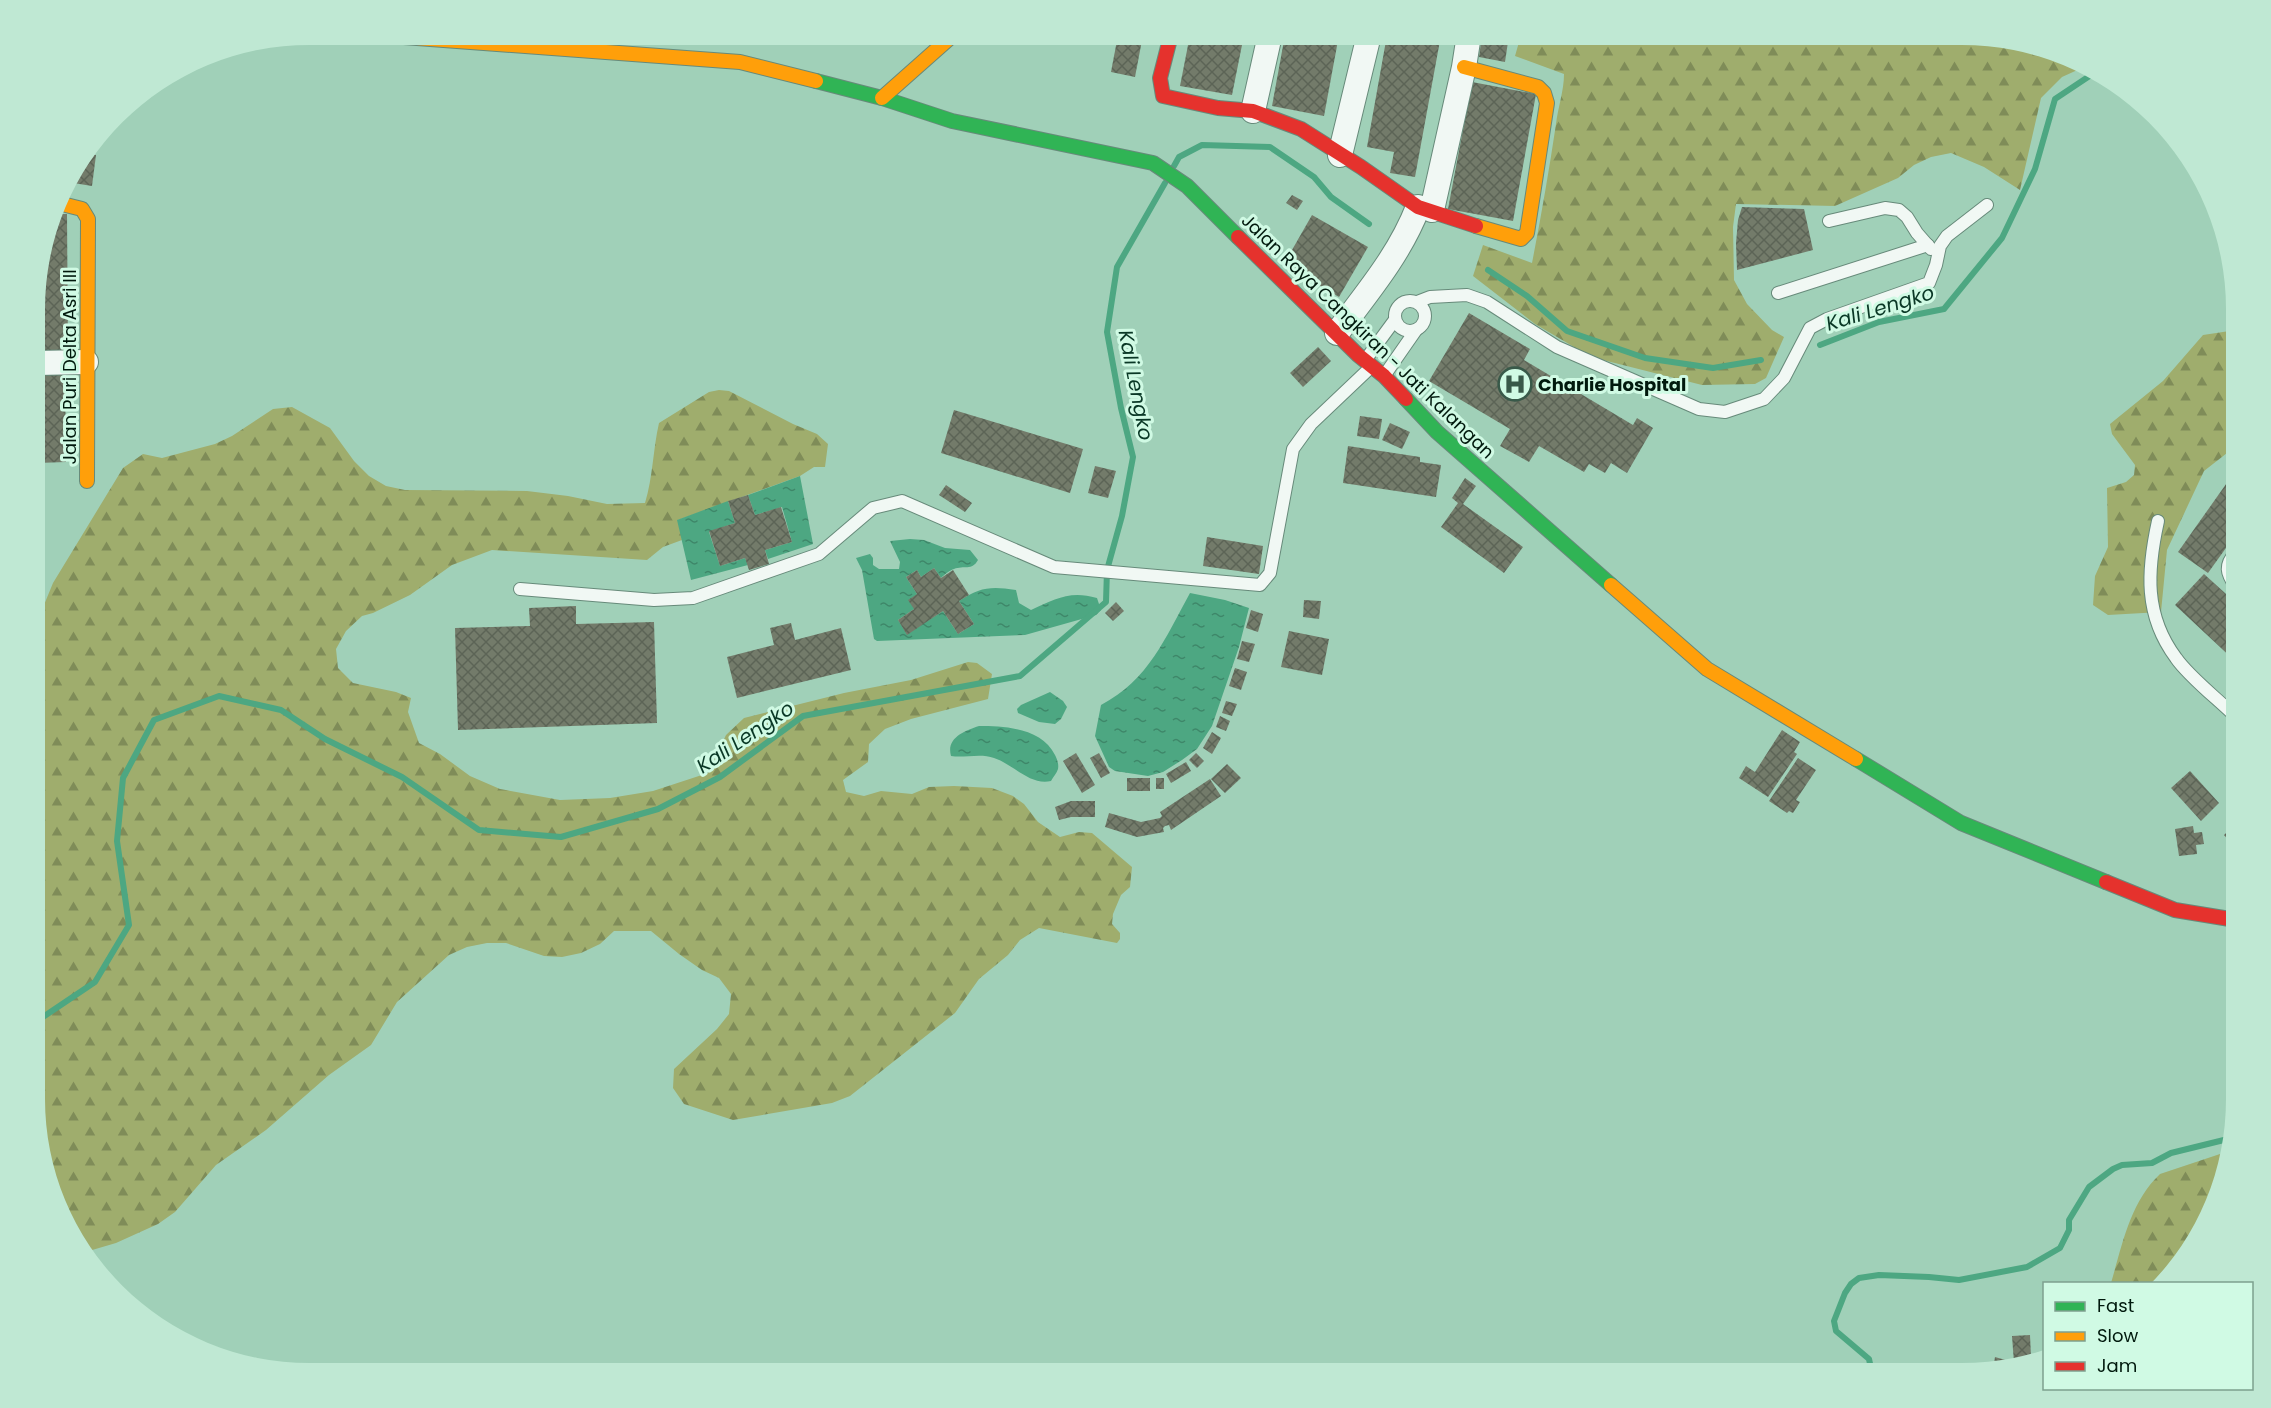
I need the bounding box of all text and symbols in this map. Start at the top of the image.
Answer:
street label: Jalan Raya Cangkiran - Jati Kalangan [1236,208,1500,464]
street label: Jalan Puri Delta Asri III [57,269,82,465]
water label: Kali Lengko [1822,278,1938,338]
water label: Kali Lengko [1112,327,1160,443]
hospital icon: Charlie Hospital [1497,366,1533,402]
place label: Charlie Hospital [1538,372,1686,397]
water label: Kali Lengko [691,694,799,780]
legend [2043,1282,2253,1390]
text: Fast [2097,1293,2134,1318]
text: Slow [2097,1323,2139,1348]
text: Jam [2097,1353,2137,1378]

